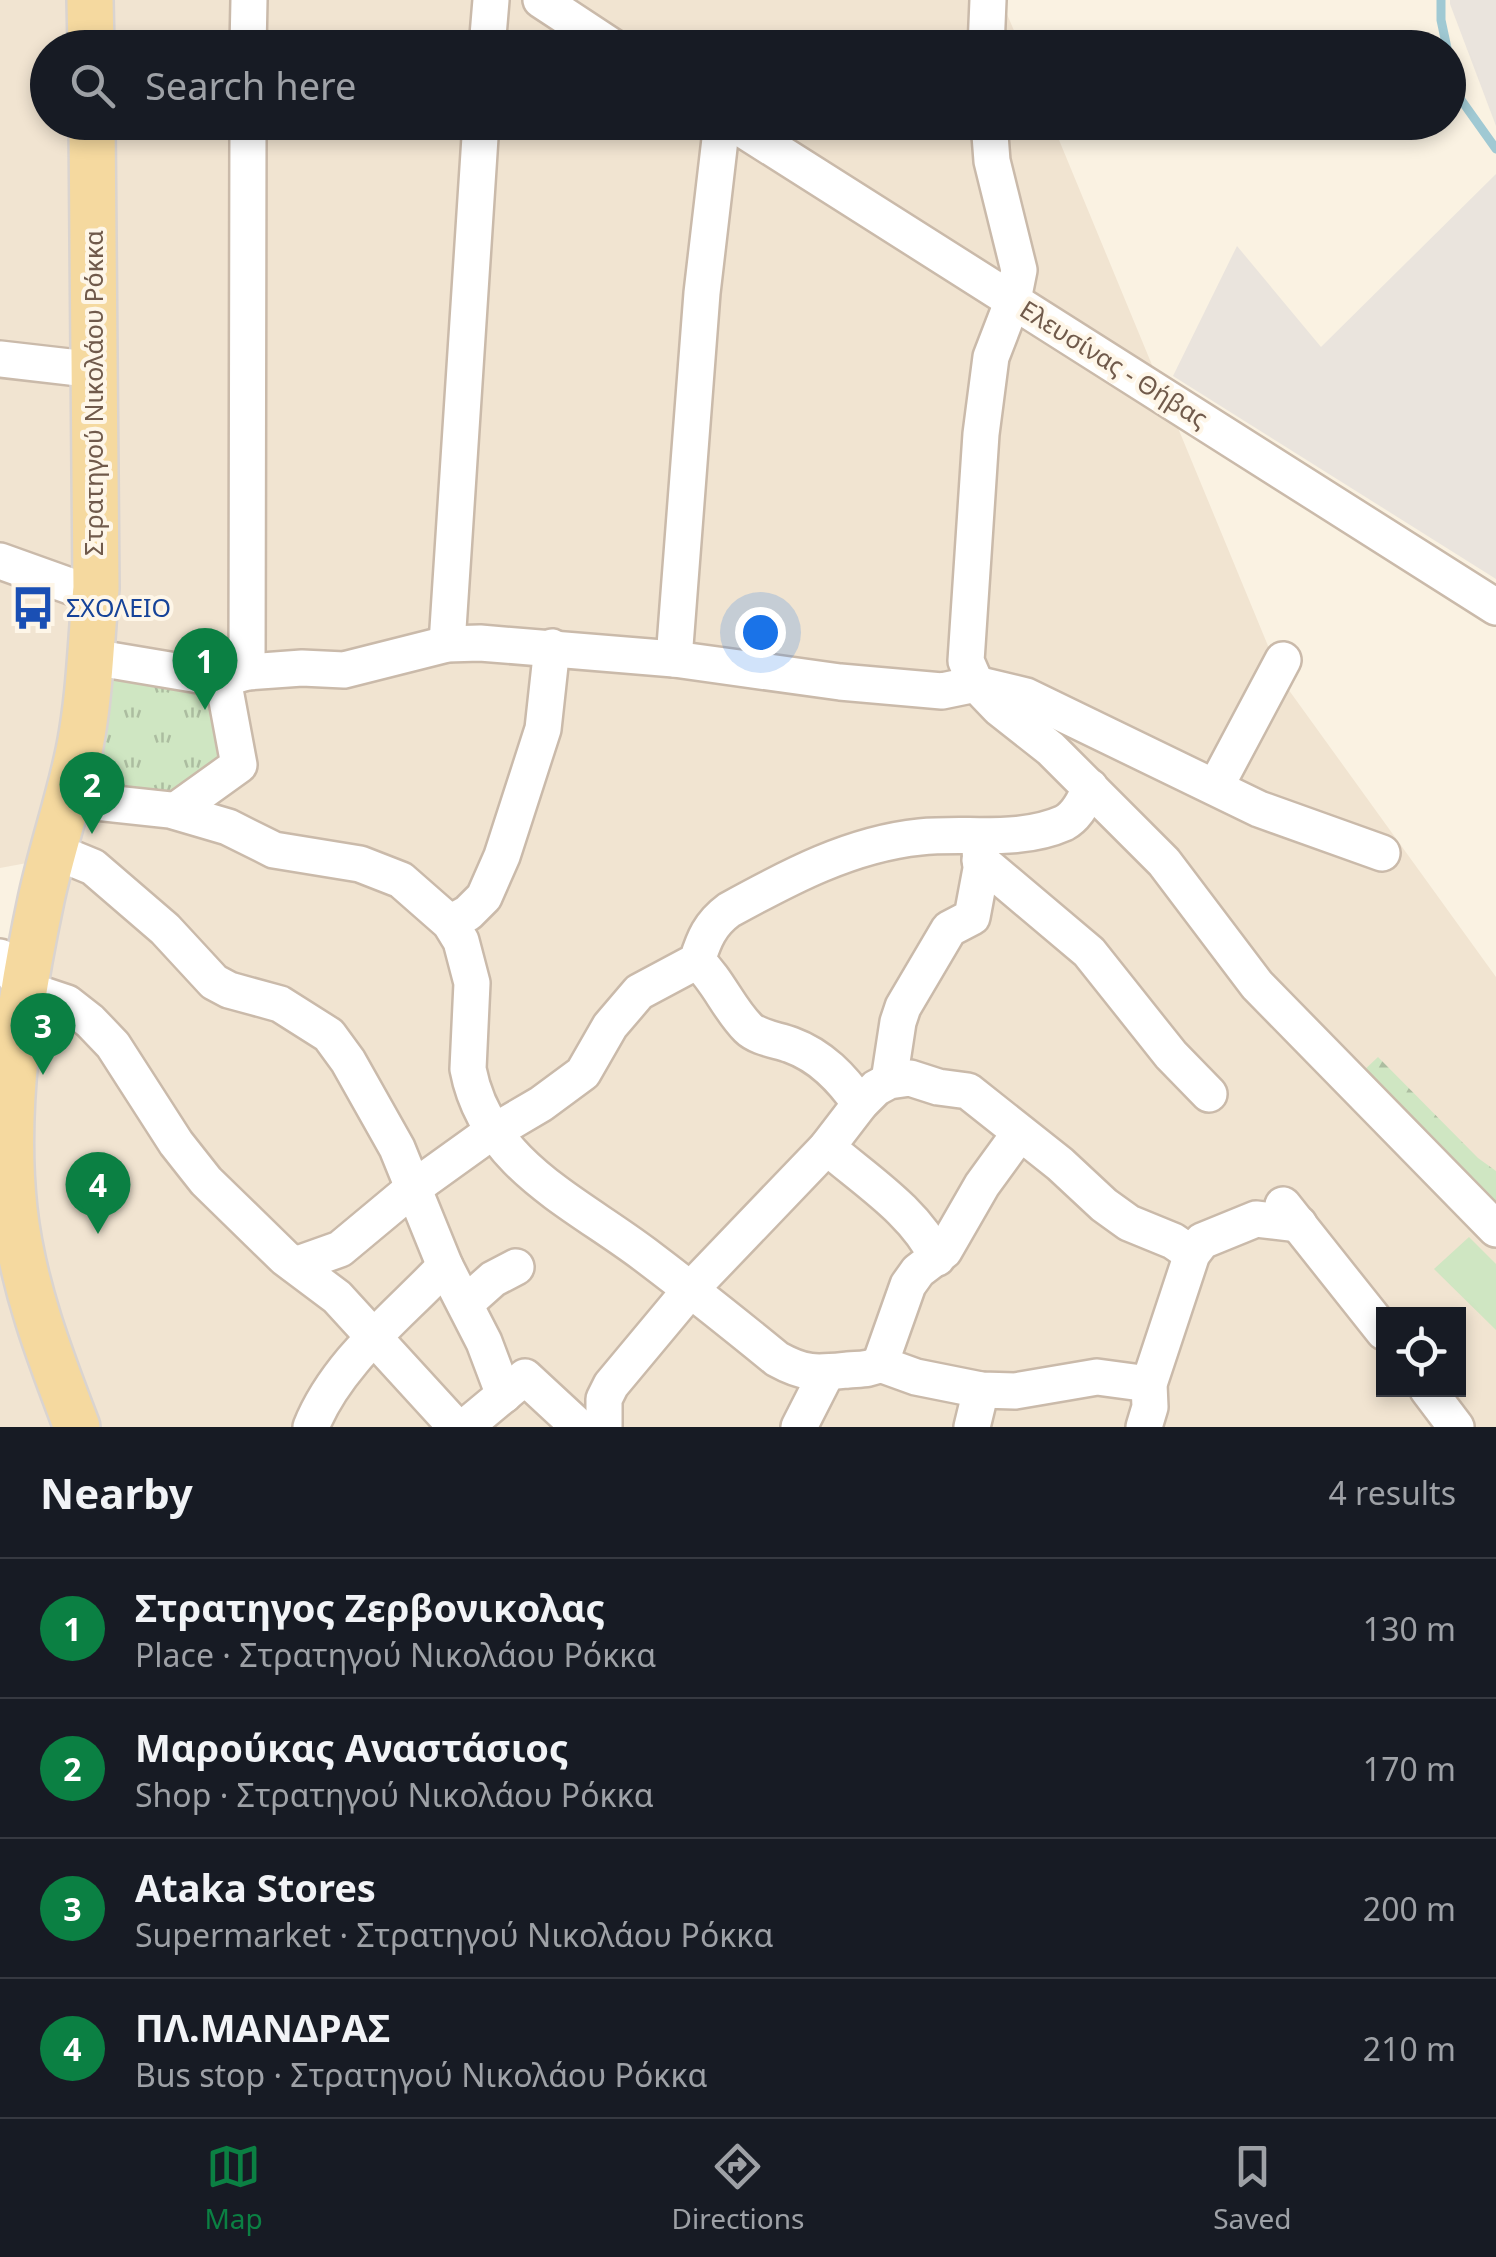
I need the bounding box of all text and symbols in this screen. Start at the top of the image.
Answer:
search box [30,30,1466,140]
icon: search [65,58,120,113]
text: Search here [145,59,356,111]
street label: Στρατηγού Νικολάου Ρόκκα [76,230,110,556]
street label: Ελευσίνας - Θήβας [1014,292,1215,435]
bus stop icon: ΣΧΟΛΕΙΟ [9,584,57,632]
place label: ΣΧΟΛΕΙΟ [66,590,171,624]
your location [735,607,786,658]
pin: 1 [172,628,238,710]
pin: 2 [59,752,124,834]
pin: 3 [10,992,76,1075]
pin: 4 [66,1152,130,1234]
map controls [1376,1307,1466,1397]
button: locate [1376,1307,1466,1397]
text: Nearby [40,1464,193,1521]
text: 4 results [1329,1471,1456,1514]
text: Στρατηγος Ζερβονικολας [135,1581,605,1633]
text: 1 [63,1607,82,1650]
text: 130 m [1363,1607,1456,1650]
text: Place · Στρατηγού Νικολάου Ρόκκα [135,1633,656,1676]
text: Μαρούκας Αναστάσιος [135,1721,569,1773]
text: 2 [63,1747,82,1790]
text: 170 m [1363,1747,1456,1790]
text: Shop · Στρατηγού Νικολάου Ρόκκα [135,1773,654,1816]
text: Ataka Stores [135,1861,376,1913]
text: 3 [63,1887,82,1930]
text: 200 m [1363,1887,1456,1930]
text: Supermarket · Στρατηγού Νικολάου Ρόκκα [135,1913,773,1956]
text: ΠΛ.ΜΑΝΔΡΑΣ [135,2001,390,2053]
text: 4 [63,2027,82,2070]
text: 210 m [1363,2027,1456,2070]
text: Bus stop · Στρατηγού Νικολάου Ρόκκα [135,2053,707,2096]
tab: Map [204,2139,263,2237]
tab: Directions [672,2139,804,2237]
tab: Saved [1213,2139,1292,2237]

